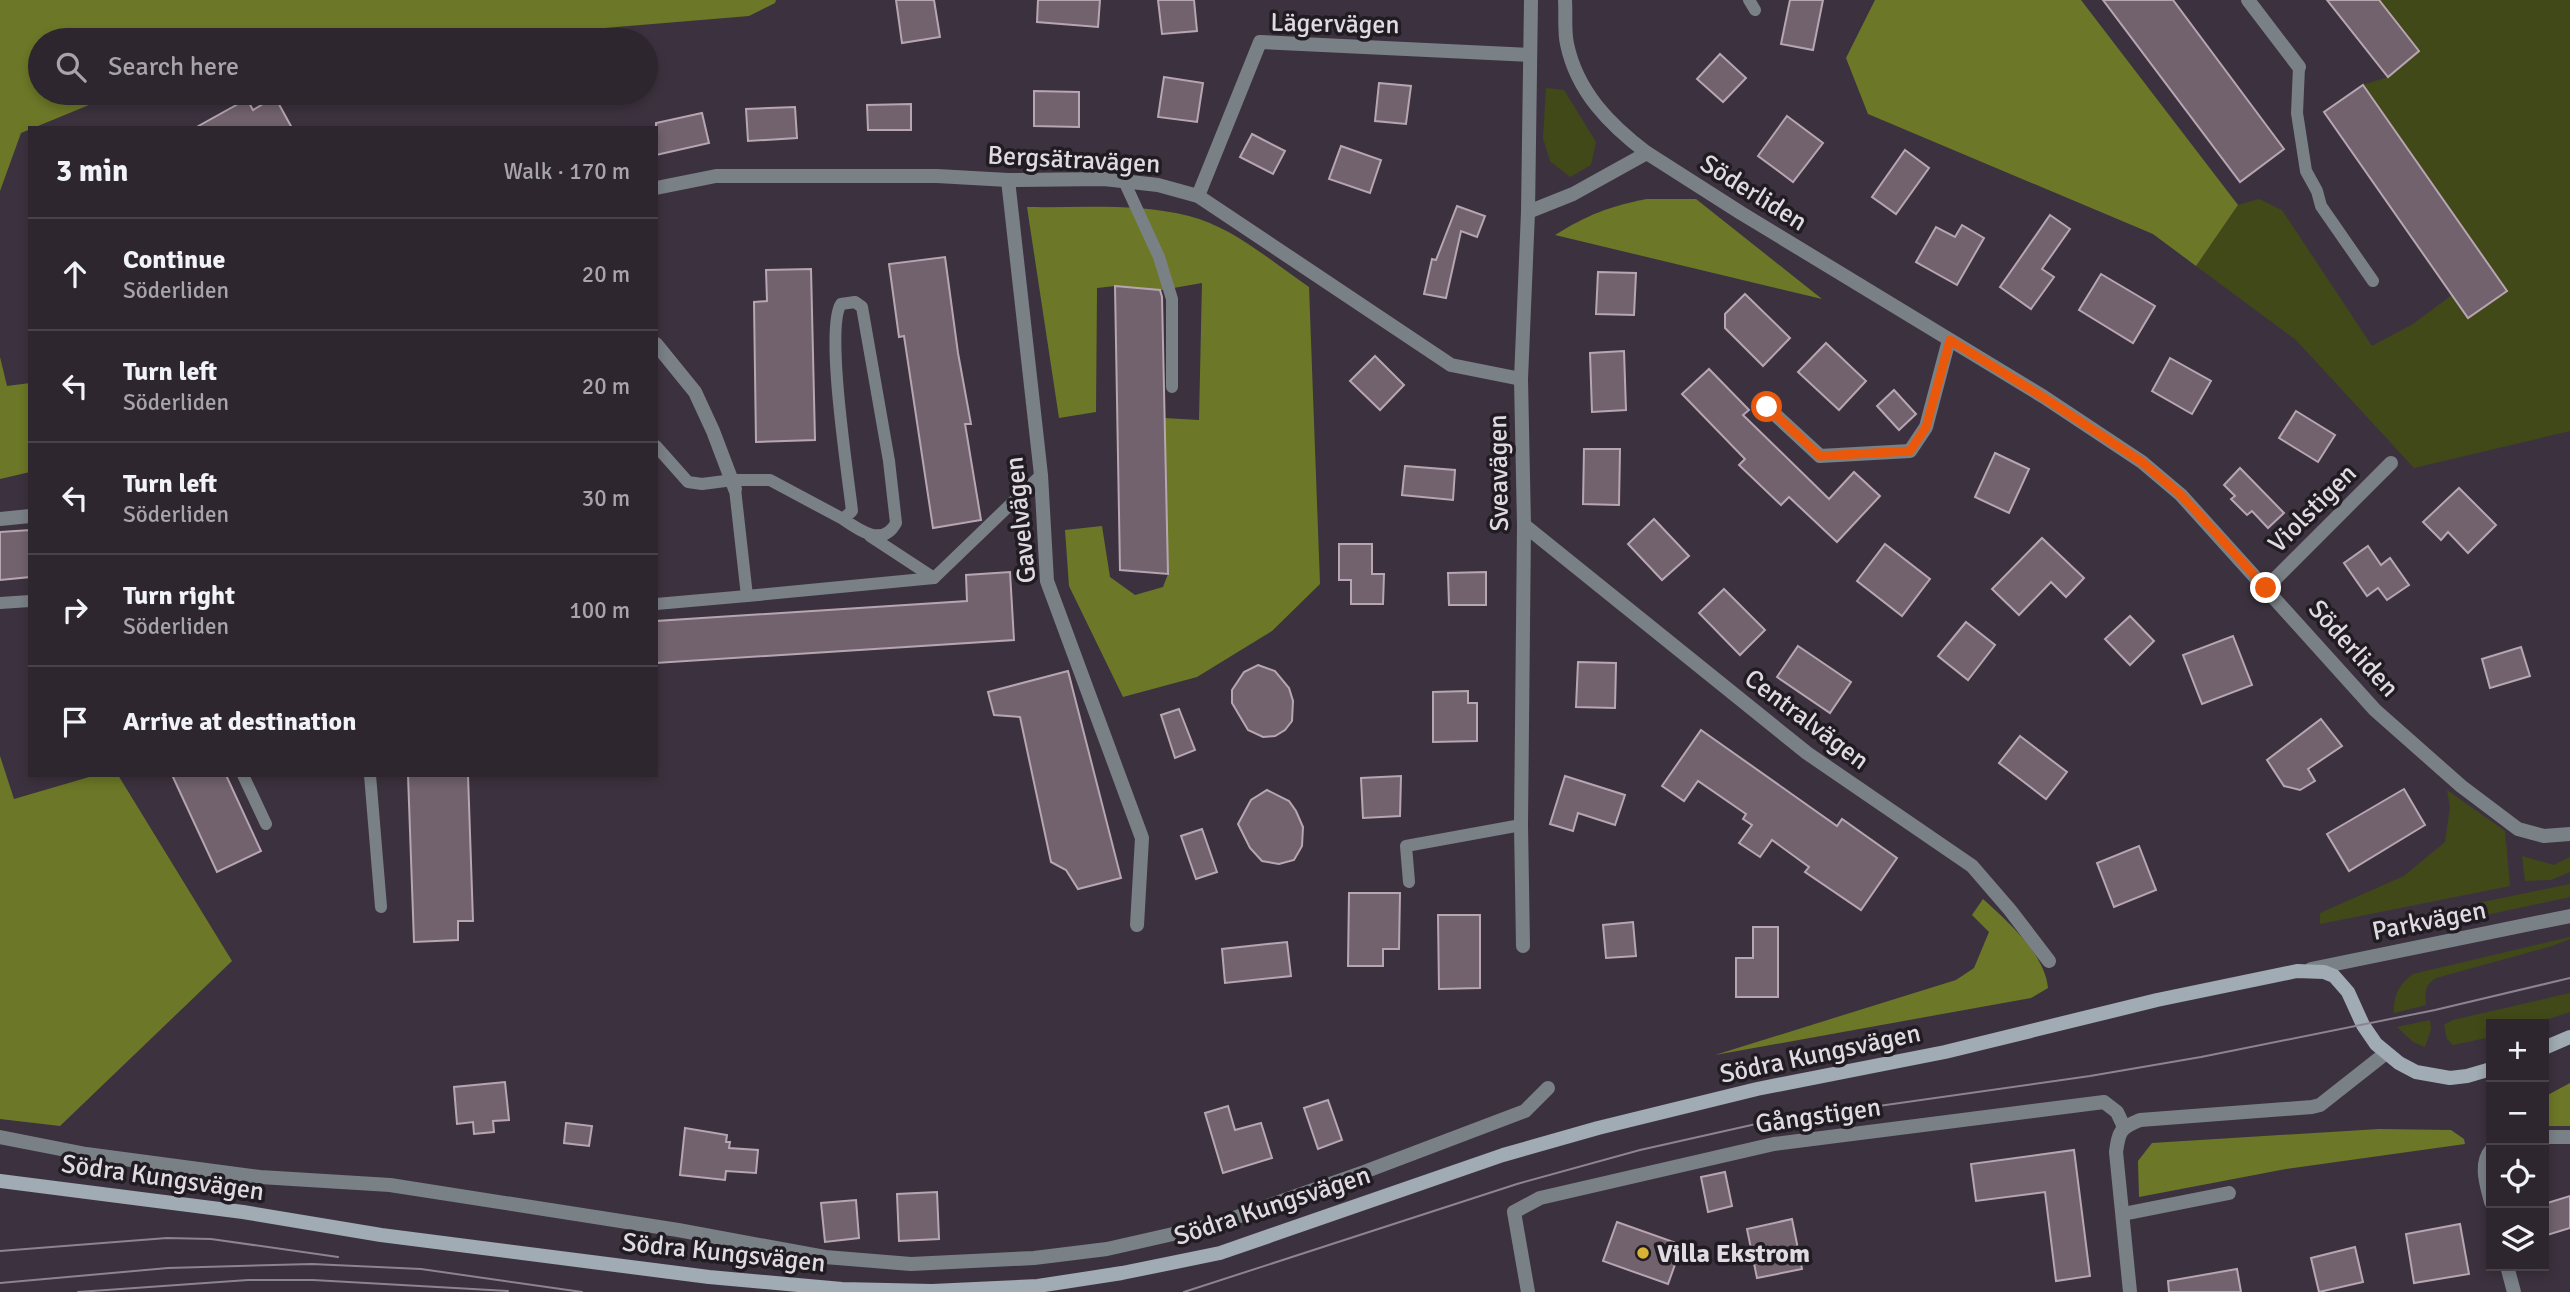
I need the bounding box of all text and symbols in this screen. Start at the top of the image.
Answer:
street label: Lägervägen [1270,7,1400,41]
search box [28,28,658,105]
icon: search [52,48,90,86]
text: Search here [108,51,239,83]
street label: Bergsätravägen [987,139,1161,181]
street label: Söderliden [1694,148,1813,238]
text: 3 min [56,153,128,190]
text: Walk · 170 m [504,157,630,186]
text: Continue [123,244,225,276]
icon: ahead [56,255,94,293]
text: 20 m [582,260,630,289]
text: Söderliden [123,276,229,305]
text: Turn left [123,356,217,388]
icon: left [56,367,94,405]
text: 20 m [582,372,630,401]
text: Söderliden [123,388,229,417]
route start [1751,391,1782,422]
street label: Sveavägen [1482,414,1516,532]
street label: Gavelvägen [998,455,1044,585]
street label: Violstigen [2262,458,2364,560]
text: Turn left [123,468,217,500]
icon: left [56,479,94,517]
text: 30 m [582,484,630,513]
text: Söderliden [123,500,229,529]
route end [2250,572,2281,603]
text: Turn right [123,580,235,612]
icon: right [56,591,94,629]
street label: Söderliden [2301,593,2405,704]
text: 100 m [569,596,630,625]
text: Söderliden [123,612,229,641]
street label: Centralvägen [1738,663,1875,777]
icon: arrive [56,703,94,741]
text: Arrive at destination [123,706,356,738]
street label: Parkvägen [2369,894,2489,948]
street label: Södra Kungsvägen [1717,1017,1923,1091]
map controls [2486,1019,2549,1271]
button: + [2486,1019,2549,1082]
button: − [2486,1082,2549,1145]
street label: Gångstigen [1753,1091,1883,1141]
button: locate [2486,1145,2549,1208]
street label: Södra Kungsvägen [59,1148,266,1208]
street label: Södra Kungsvägen [1170,1159,1374,1253]
button: layers [2486,1208,2549,1271]
street label: Södra Kungsvägen [621,1226,827,1280]
place label: Villa Ekstrom [1657,1238,1810,1270]
marker: Villa Ekstrom [1635,1245,1651,1261]

